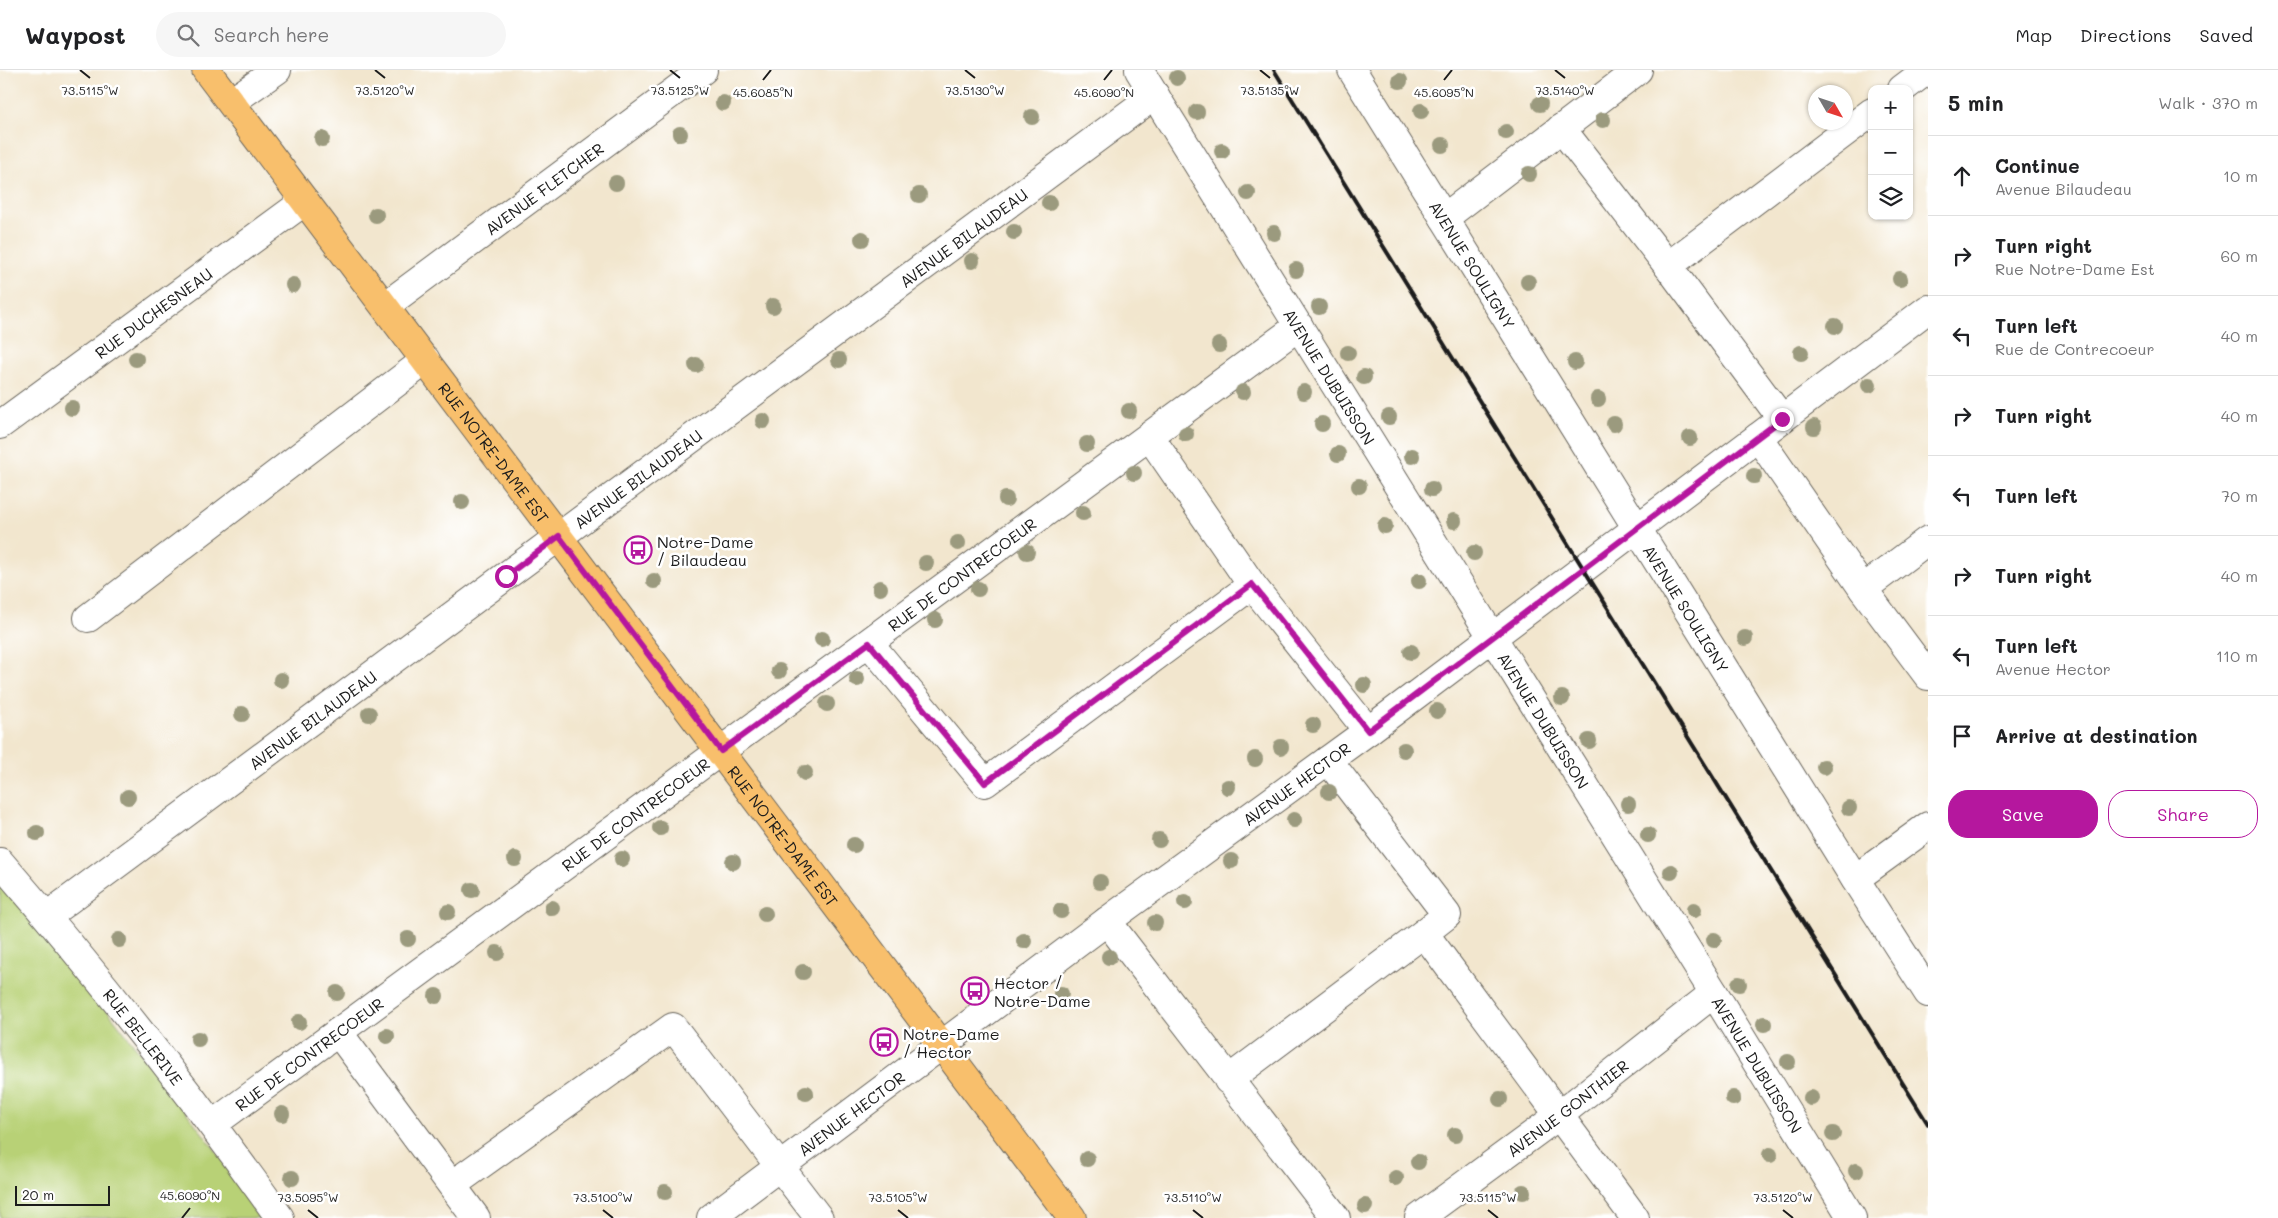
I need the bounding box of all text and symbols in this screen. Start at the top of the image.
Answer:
search box [156,12,506,57]
text: Waypost [25,19,126,50]
icon: search [174,21,202,49]
text: Search here [214,22,329,47]
text: Map [2015,23,2052,47]
text: Directions [2080,23,2172,47]
text: Saved [2200,23,2253,47]
text: 73.5115°W [61,82,119,98]
text: 73.5120°W [356,82,414,98]
text: 73.5125°W [651,82,709,98]
text: 73.5130°W [945,82,1005,98]
text: 73.5135°W [1241,82,1299,98]
text: 73.5140°W [1535,82,1595,98]
text: 45.6085°N [733,84,793,100]
text: 45.6090°N [1074,84,1134,100]
text: 45.6095°N [1414,84,1474,100]
north arrow [1808,85,1853,130]
map controls [1868,85,1913,220]
button: + [1868,85,1913,130]
text: 5 min [1948,89,2004,116]
text: Walk · 370 m [2158,92,2258,113]
button: − [1868,130,1913,175]
street label: AVENUE FLETCHER [480,137,608,239]
text: Continue [1995,153,2080,178]
icon: ahead [1948,162,1976,190]
text: 10 m [2223,165,2258,186]
button: layers [1868,175,1913,220]
text: Avenue Bilaudeau [1995,178,2132,199]
street label: AVENUE BILAUDEAU [895,183,1031,292]
street label: AVENUE SOULIGNY [1425,197,1521,332]
text: Turn right [1995,233,2092,258]
icon: right [1948,242,1976,270]
text: 60 m [2221,245,2258,266]
text: Rue Notre-Dame Est [1995,258,2155,279]
street label: RUE DUCHESNEAU [90,262,216,363]
street label: AVENUE DUBUISSON [1280,304,1380,449]
text: Turn left [1995,313,2078,338]
icon: left [1948,322,1976,350]
text: 40 m [2221,325,2258,346]
text: Rue de Contrecoeur [1995,338,2155,359]
street label: RUE NOTRE-DAME EST [435,378,554,527]
icon: right [1948,402,1976,430]
text: Turn right [1995,403,2092,428]
text: 40 m [2221,405,2258,426]
route end [1771,408,1794,431]
street label: AVENUE BILAUDEAU [569,424,706,533]
icon: left [1948,482,1976,510]
text: Turn left [1995,483,2078,508]
text: 70 m [2221,485,2258,506]
street label: RUE DE CONTRECOEUR [883,512,1040,635]
place label: Notre-Dame / Bilaudeau [657,531,754,570]
bus stop icon: Notre-Dame / Bilaudeau [623,535,653,565]
street label: AVENUE SOULIGNY [1639,540,1734,676]
icon: right [1948,562,1976,590]
text: Turn right [1995,563,2092,588]
route start [495,565,518,588]
text: 40 m [2221,565,2258,586]
text: Turn left [1995,633,2078,658]
icon: left [1948,642,1976,670]
text: 110 m [2216,645,2258,666]
street label: AVENUE DUBUISSON [1494,648,1594,792]
text: Avenue Hector [1995,658,2111,679]
street label: AVENUE BILAUDEAU [244,665,380,774]
icon: arrive [1948,722,1976,750]
text: Arrive at destination [1995,723,2198,748]
street label: AVENUE HECTOR [1238,737,1354,830]
street label: RUE DE CONTRECOEUR [557,752,714,875]
street label: RUE NOTRE-DAME EST [724,761,843,910]
button: Save [1948,790,2098,838]
button: Share [2108,790,2258,838]
place label: Hector / Notre-Dame [994,972,1091,1011]
bus stop icon: Hector / Notre-Dame [960,976,990,1006]
street label: RUE BELLERIVE [99,984,188,1089]
street label: RUE DE CONTRECOEUR [231,992,387,1115]
street label: AVENUE DUBUISSON [1708,992,1808,1137]
place label: Notre-Dame / Hector [903,1023,1000,1062]
bus stop icon: Notre-Dame / Hector [869,1027,899,1057]
street label: AVENUE GONTHIER [1502,1054,1633,1161]
street label: AVENUE HECTOR [793,1066,909,1160]
scale bar [15,1183,110,1206]
text: 20 m [22,1185,54,1204]
text: 45.6090°N [160,1187,220,1203]
text: 73.5095°W [278,1189,338,1205]
text: 73.5100°W [573,1189,633,1205]
text: 73.5105°W [868,1189,928,1205]
text: 73.5110°W [1164,1189,1222,1205]
text: 73.5115°W [1459,1189,1517,1205]
text: 73.5120°W [1754,1189,1812,1205]

